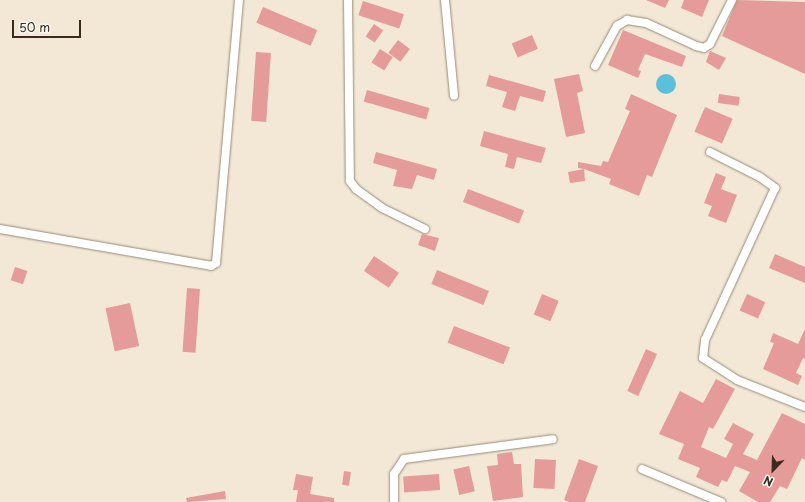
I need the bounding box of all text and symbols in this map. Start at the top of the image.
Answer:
scale bar [14,12,83,38]
text: 50 m [19,18,50,36]
north arrow [753,450,793,490]
text: N [761,472,775,491]

